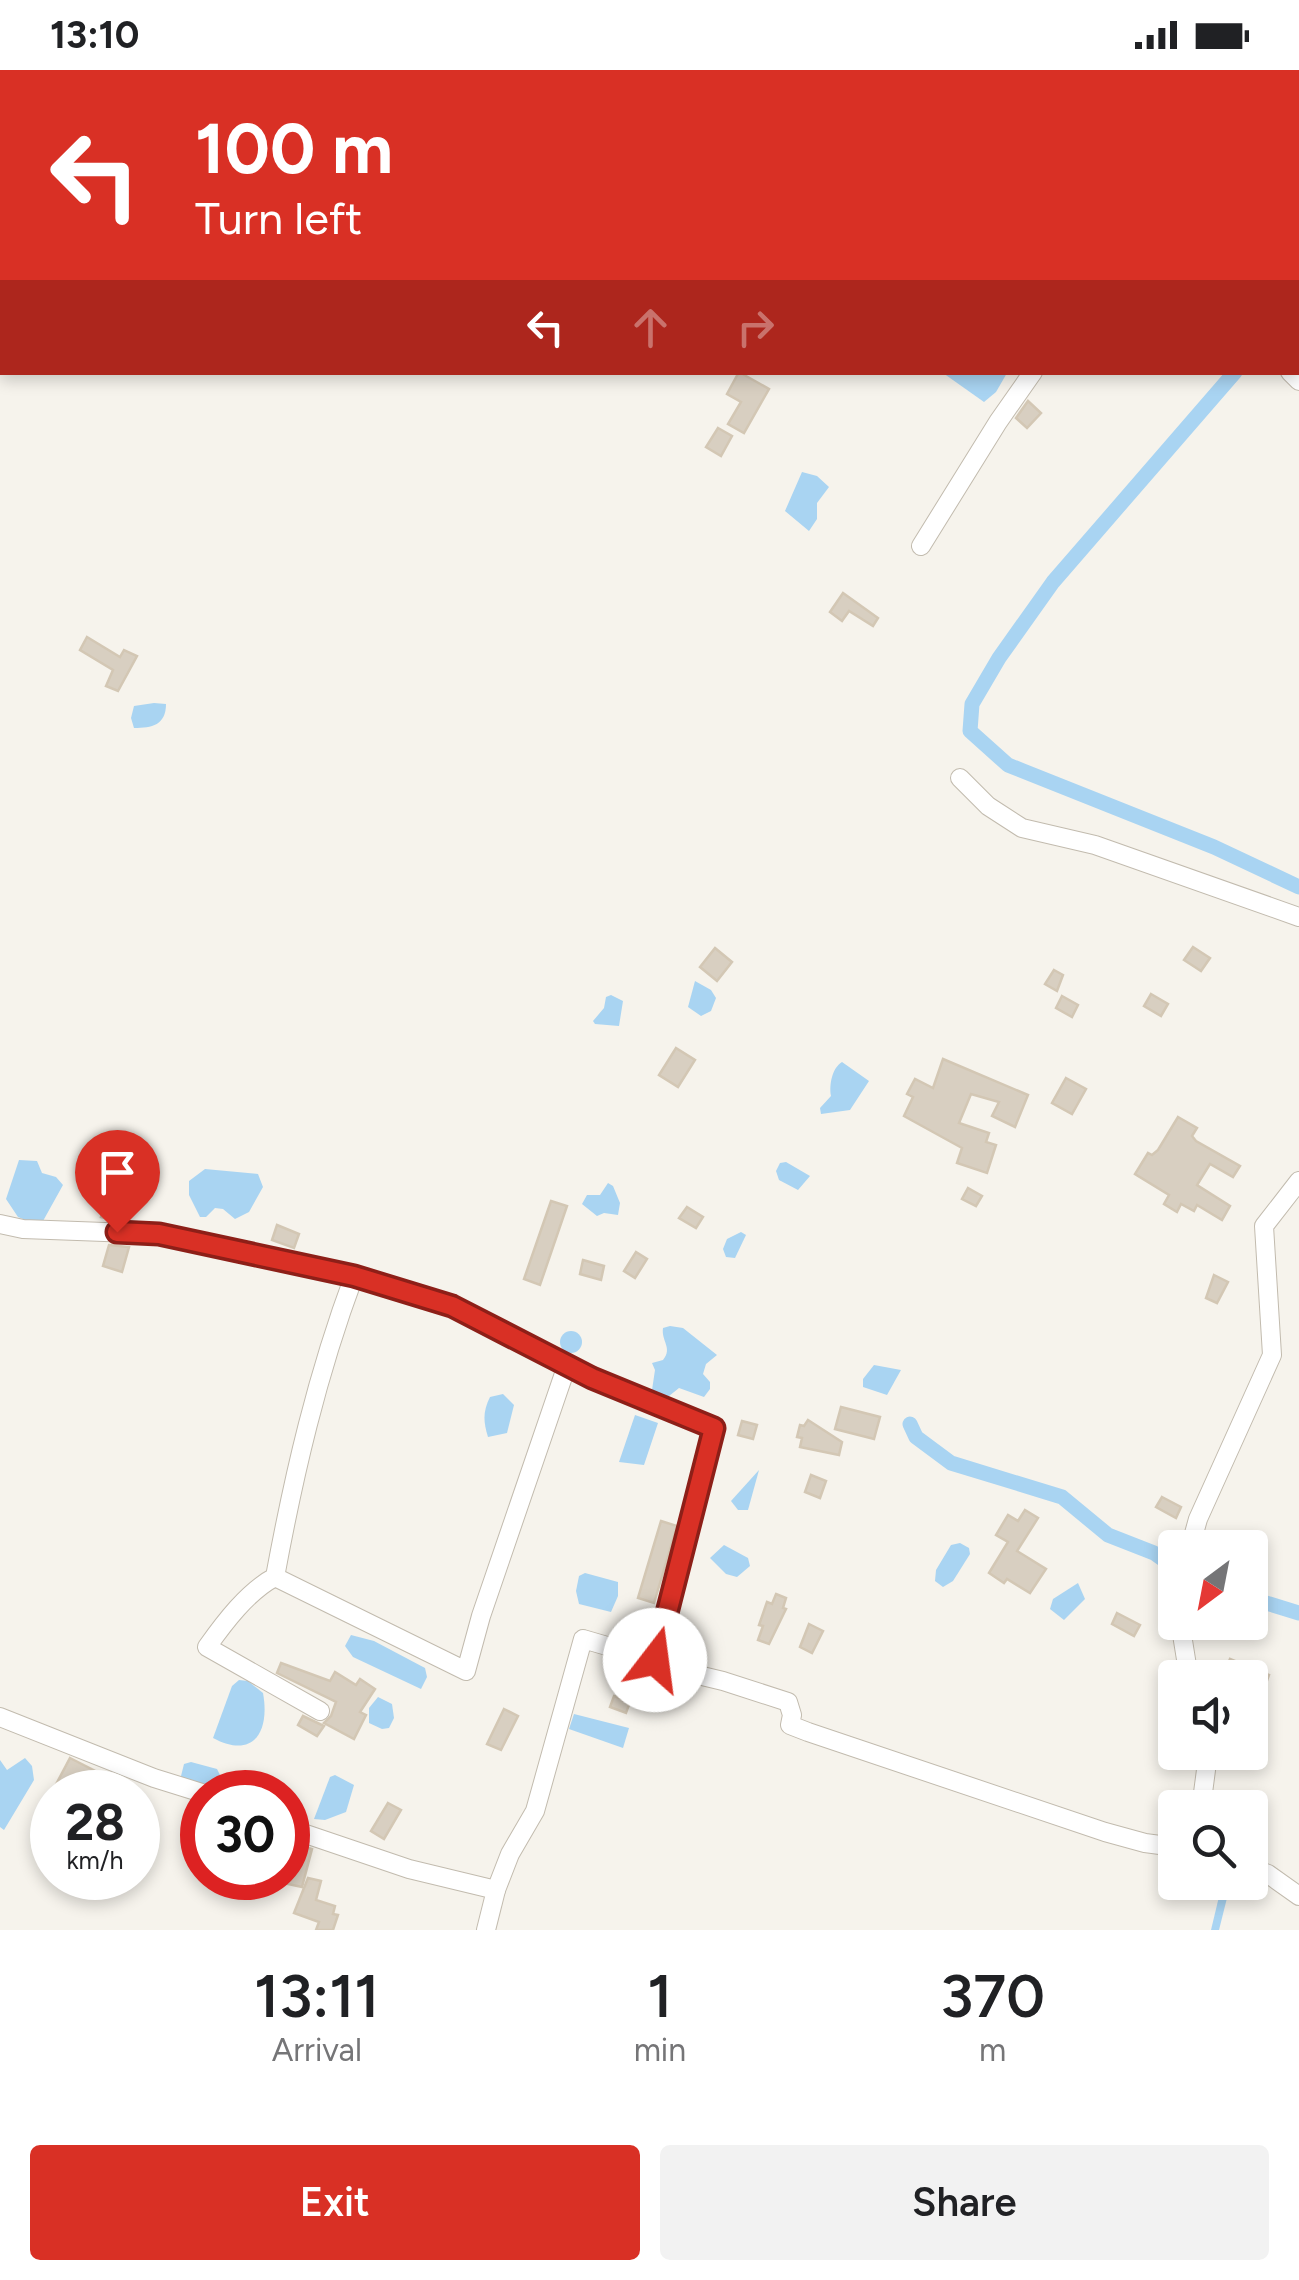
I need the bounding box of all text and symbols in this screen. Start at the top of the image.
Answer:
text: 13:10 [50,12,139,58]
text: 100 m [195,106,393,191]
icon: left [30,110,160,240]
text: Turn left [195,191,362,245]
icon: left [518,300,573,355]
icon: ahead [623,300,678,355]
icon: right [728,300,783,355]
pin [75,1130,160,1233]
icon: arrive [90,1145,145,1200]
north arrow [1158,1530,1268,1640]
map controls [1158,1530,1268,1900]
position arrow [603,1608,707,1712]
button: sound [1158,1660,1268,1770]
speed limit sign: 30 [180,1770,310,1900]
button: search [1158,1790,1268,1900]
text: 28 [65,1792,125,1853]
text: km/h [66,1845,124,1875]
text: 13:11 [254,1960,380,2032]
text: 1 [647,1960,672,2032]
text: 370 [940,1960,1045,2032]
text: Arrival [272,2031,362,2069]
text: min [634,2031,686,2069]
text: m [979,2031,1006,2069]
button: Exit [30,2145,640,2260]
button: Share [660,2145,1269,2260]

